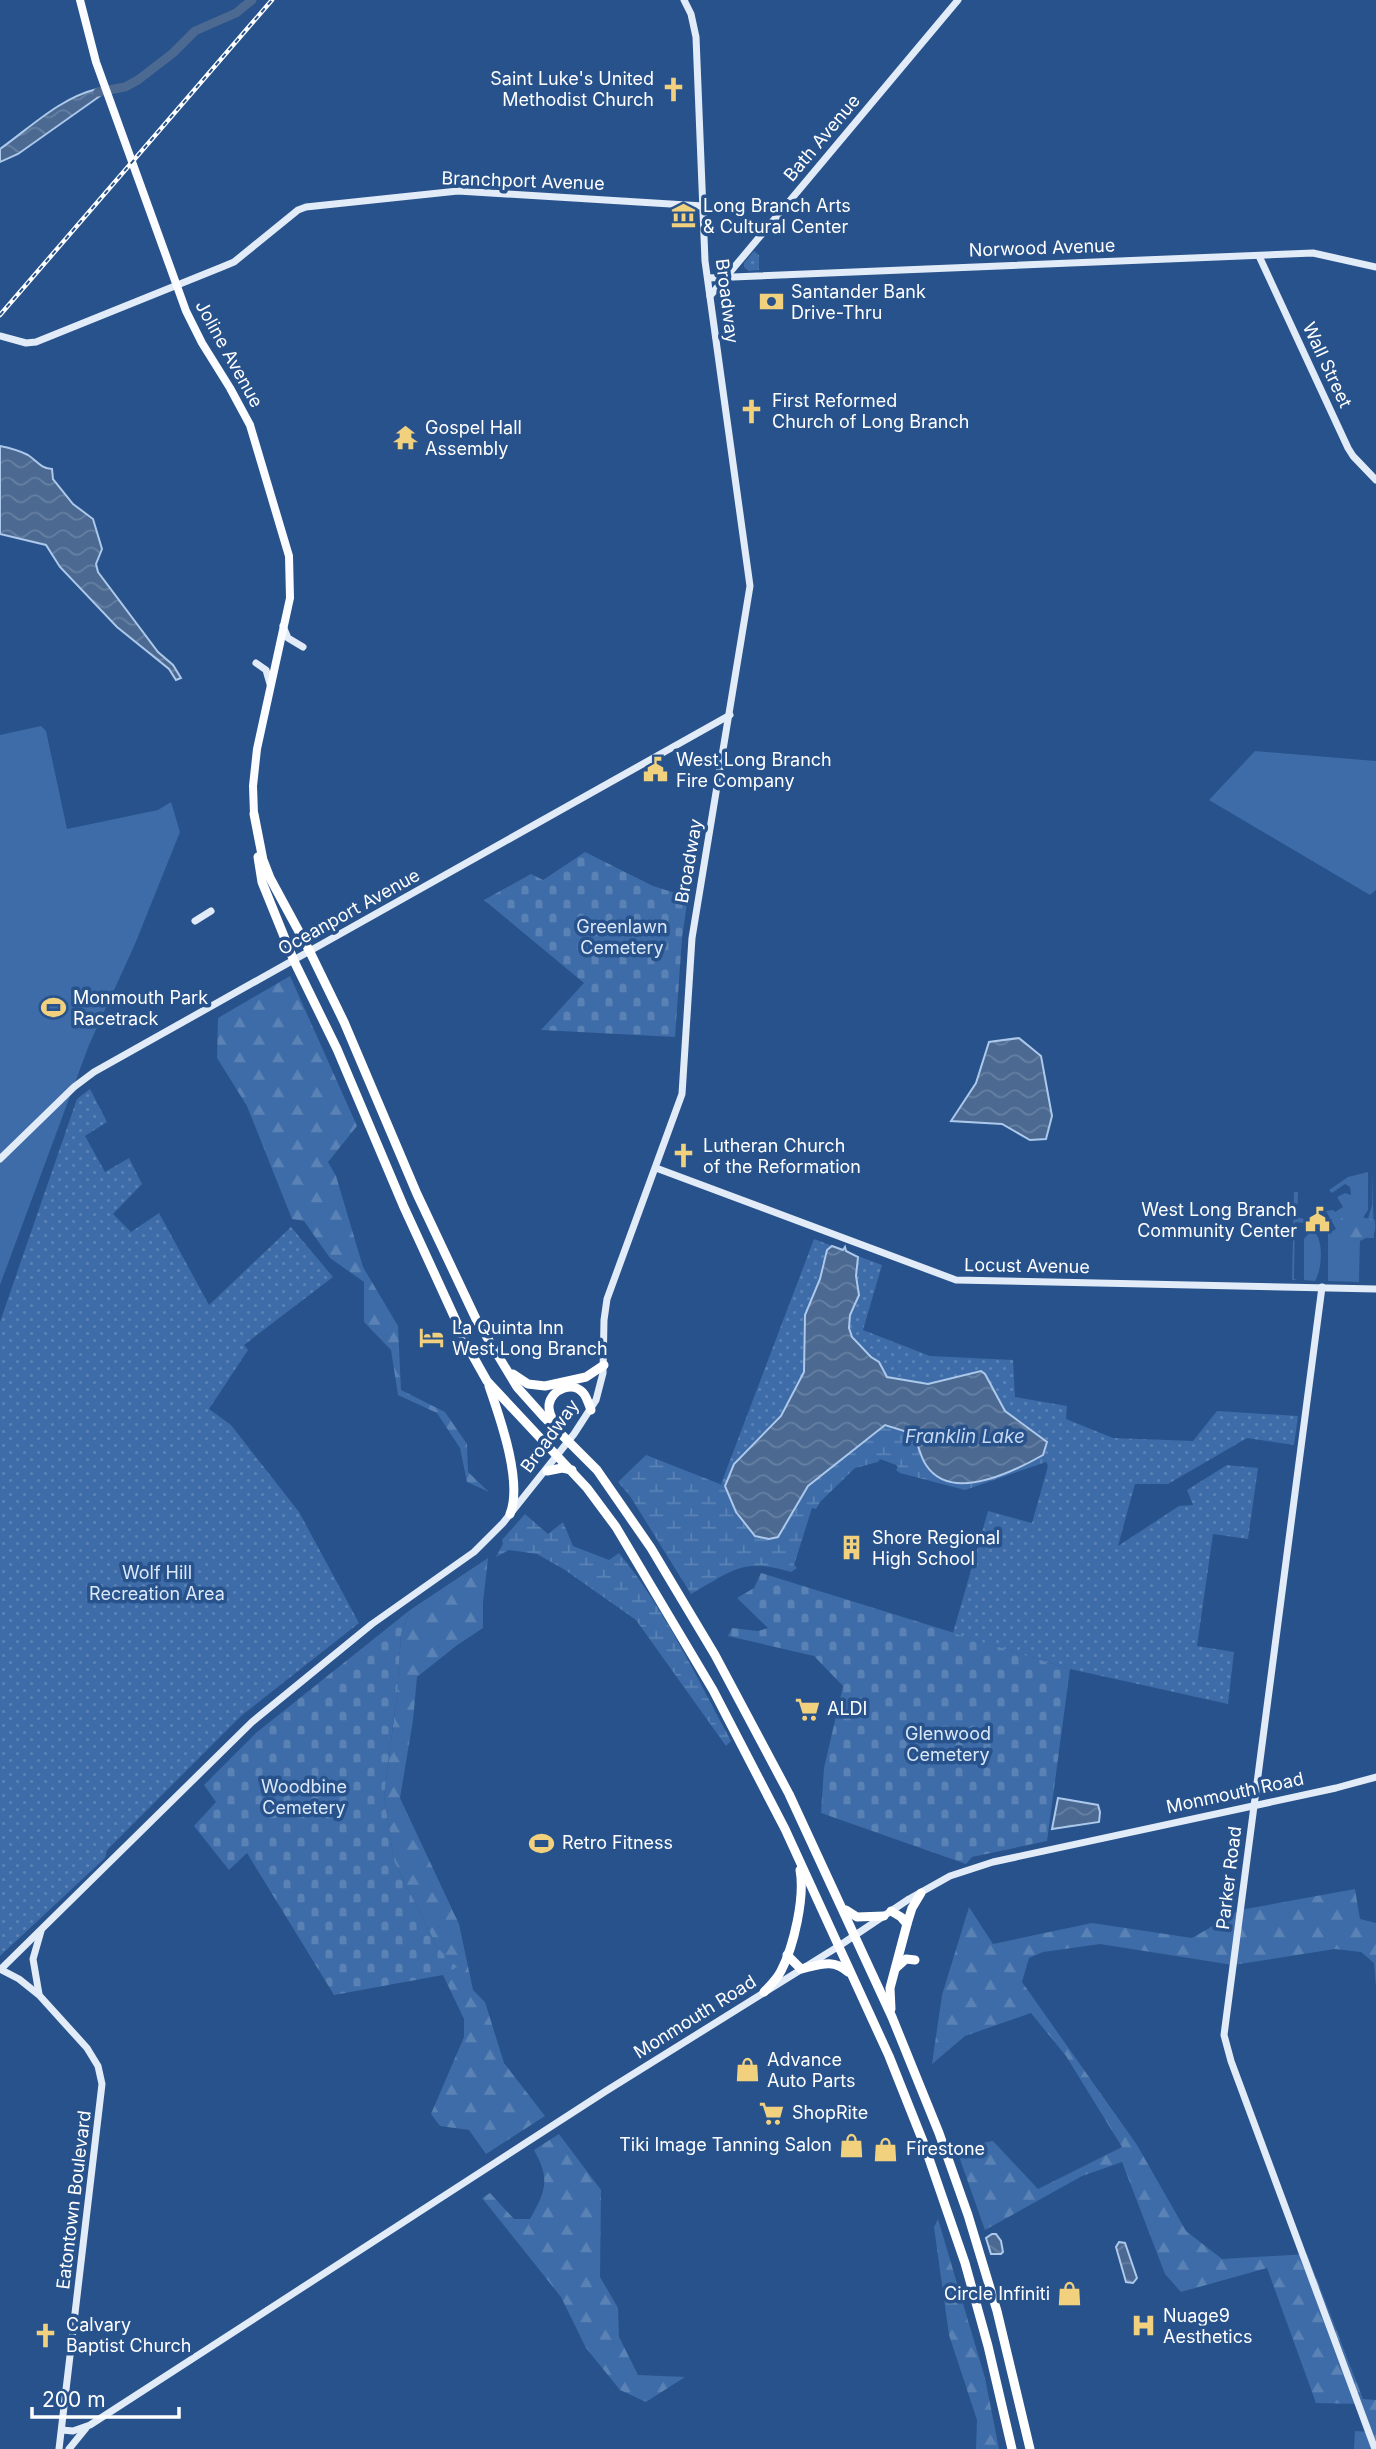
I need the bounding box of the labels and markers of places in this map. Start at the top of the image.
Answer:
place label: Saint Luke's United Methodist Church [490,68,654,110]
church icon: Saint Luke's United Methodist Church [660,75,688,103]
place label: Long Branch Arts & Cultural Center [703,195,851,237]
museum icon: Long Branch Arts & Cultural Center [669,202,697,230]
place label: Santander Bank Drive-Thru [791,281,926,323]
bank icon: Santander Bank Drive-Thru [757,288,785,316]
place label: First Reformed Church of Long Branch [772,390,969,432]
church icon: First Reformed Church of Long Branch [738,397,766,425]
place label: Gospel Hall Assembly [425,417,522,459]
temple icon: Gospel Hall Assembly [391,424,419,452]
place label: West Long Branch Fire Company [676,749,832,791]
public building icon: West Long Branch Fire Company [642,756,670,784]
place label: Monmouth Park Racetrack [73,987,208,1029]
sports icon: Monmouth Park Racetrack [39,994,67,1022]
place label: Lutheran Church of the Reformation [703,1135,861,1177]
church icon: Lutheran Church of the Reformation [669,1142,697,1170]
place label: West Long Branch Community Center [1137,1199,1297,1241]
public building icon: West Long Branch Community Center [1303,1206,1331,1234]
place label: La Quinta Inn West Long Branch [452,1317,608,1359]
hotel icon: La Quinta Inn West Long Branch [418,1324,446,1352]
place label: Shore Regional High School [872,1527,1000,1569]
building icon: Shore Regional High School [838,1534,866,1562]
supermarket icon: ALDI [793,1695,821,1723]
place label: ALDI [827,1698,867,1719]
sports icon: Retro Fitness [528,1829,556,1857]
place label: Retro Fitness [562,1832,673,1853]
place label: Advance Auto Parts [767,2049,856,2091]
shop icon: Advance Auto Parts [733,2056,761,2084]
supermarket icon: ShopRite [758,2099,786,2127]
place label: ShopRite [792,2102,868,2123]
shop icon: Tiki Image Tanning Salon [838,2131,866,2159]
place label: Tiki Image Tanning Salon [619,2134,832,2155]
shop icon: Firestone [872,2135,900,2163]
place label: Firestone [906,2138,985,2159]
shop icon: Circle Infiniti [1056,2280,1084,2308]
place label: Circle Infiniti [944,2283,1050,2304]
place label: Nuage9 Aesthetics [1163,2305,1252,2347]
hospital icon: Nuage9 Aesthetics [1129,2312,1157,2340]
place label: Calvary Baptist Church [66,2314,191,2356]
church icon: Calvary Baptist Church [32,2321,60,2349]

